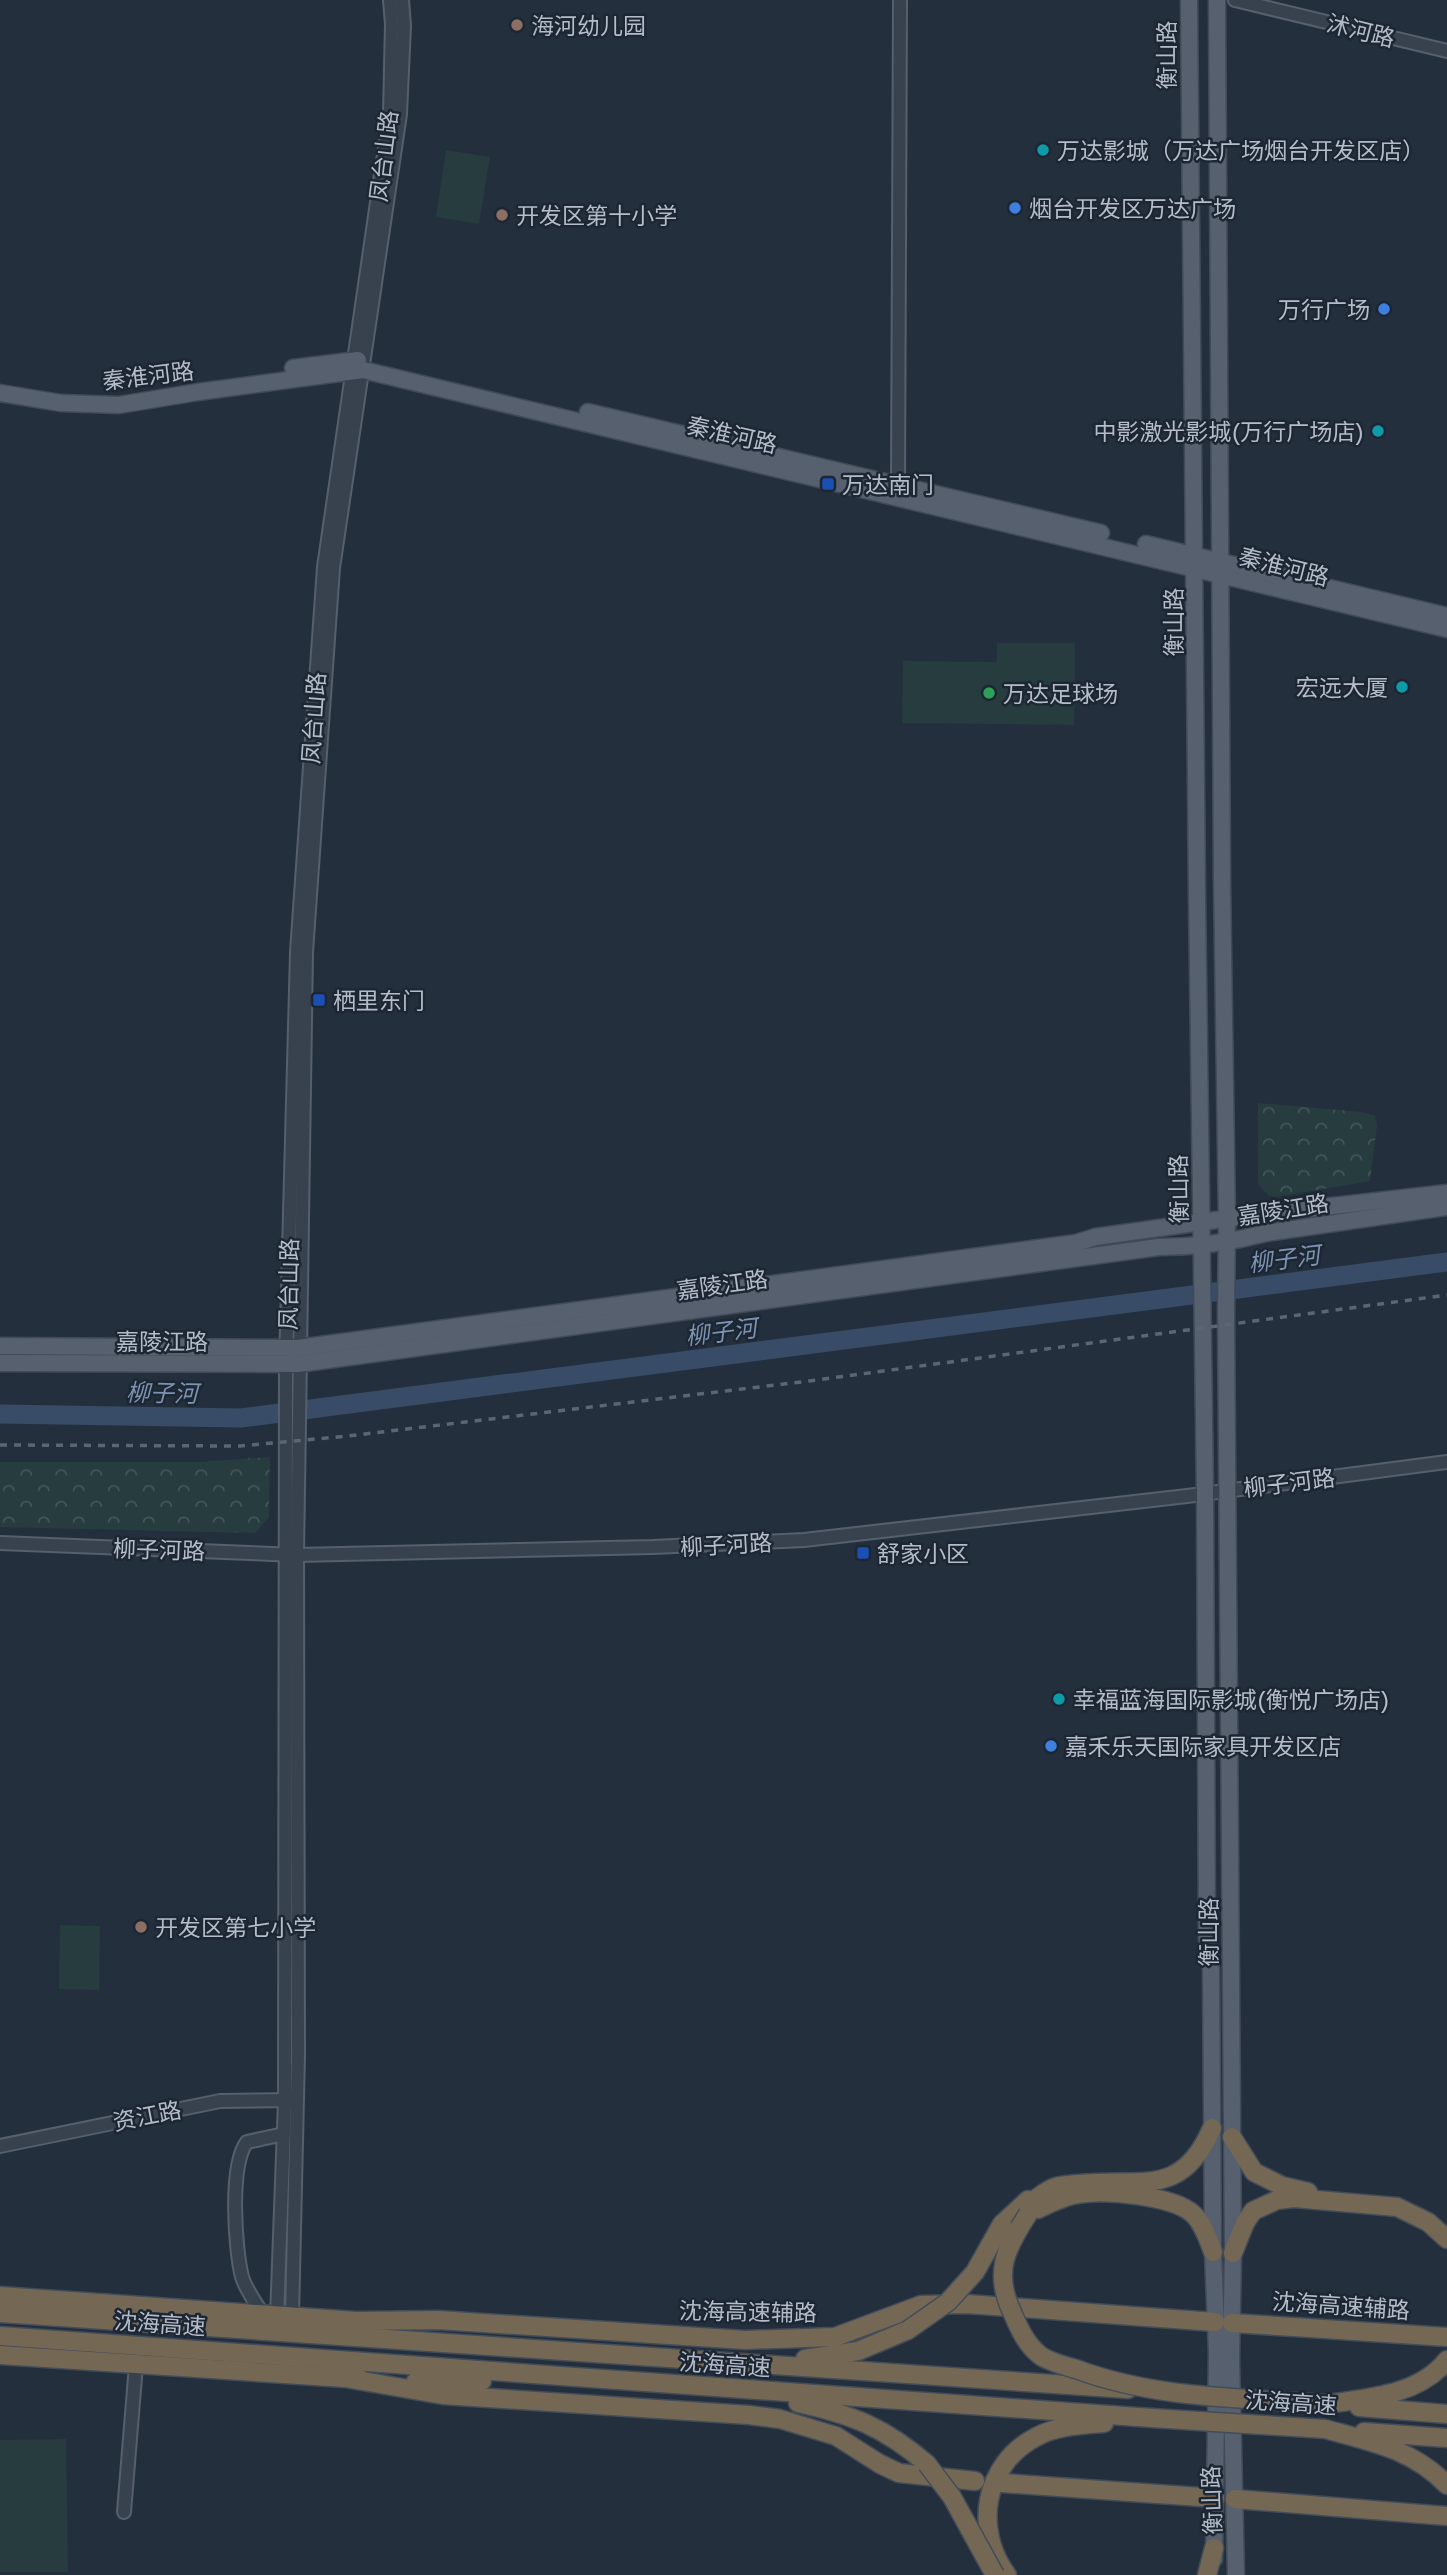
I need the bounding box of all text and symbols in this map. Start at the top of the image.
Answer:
street label: 沭河路 [1324,8,1398,52]
place label: 海河幼儿园 [531,11,646,39]
marker: 海河幼儿园 [509,17,525,33]
street label: 衡山路 [1152,21,1180,90]
street label: 凤台山路 [363,109,403,203]
place label: 万达影城（万达广场烟台开发区店） [1057,136,1425,164]
marker: 万达影城（万达广场烟台开发区店） [1035,142,1051,158]
place label: 烟台开发区万达广场 [1029,194,1236,222]
marker: 烟台开发区万达广场 [1007,200,1023,216]
place label: 开发区第十小学 [516,201,677,229]
marker: 开发区第十小学 [494,207,510,223]
place label: 万行广场 [1278,295,1370,323]
marker: 万行广场 [1376,301,1392,317]
street label: 秦淮河路 [101,355,195,395]
street label: 秦淮河路 [684,410,780,458]
place label: 中影激光影城(万行广场店) [1094,417,1364,445]
marker: 中影激光影城(万行广场店) [1370,423,1386,439]
place label: 万达南门 [842,470,934,498]
marker: 万达南门 [820,476,836,492]
street label: 秦淮河路 [1236,541,1332,591]
street label: 衡山路 [1159,588,1187,657]
street label: 凤台山路 [296,671,330,765]
place label: 宏远大厦 [1296,673,1388,701]
place label: 万达足球场 [1003,679,1118,707]
marker: 宏远大厦 [1394,679,1410,695]
marker: 万达足球场 [981,685,997,701]
place label: 栖里东门 [333,986,425,1014]
marker: 栖里东门 [311,992,327,1008]
street label: 衡山路 [1163,1154,1193,1224]
street label: 嘉陵江路 [1235,1188,1331,1230]
street label: 凤台山路 [273,1238,303,1330]
water label: 柳子河 [1247,1239,1325,1277]
street label: 嘉陵江路 [674,1264,770,1304]
water label: 柳子河 [684,1312,762,1350]
street label: 嘉陵江路 [116,1327,208,1355]
water label: 柳子河 [126,1377,202,1407]
street label: 柳子河路 [1242,1462,1336,1502]
street label: 柳子河路 [679,1528,773,1560]
street label: 柳子河路 [113,1533,205,1565]
place label: 舒家小区 [877,1539,969,1567]
marker: 舒家小区 [855,1545,871,1561]
place label: 幸福蓝海国际影城(衡悦广场店) [1073,1685,1389,1713]
marker: 幸福蓝海国际影城(衡悦广场店) [1051,1691,1067,1707]
place label: 嘉禾乐天国际家具开发区店 [1065,1732,1341,1760]
marker: 嘉禾乐天国际家具开发区店 [1043,1738,1059,1754]
street label: 衡山路 [1194,1898,1222,1967]
place label: 开发区第七小学 [155,1913,316,1941]
marker: 开发区第七小学 [133,1919,149,1935]
street label: 资江路 [110,2095,184,2135]
street label: 沈海高速辅路 [1271,2286,1411,2324]
street label: 沈海高速辅路 [679,2296,817,2326]
street label: 沈海高速 [113,2306,207,2340]
street label: 沈海高速 [678,2347,772,2381]
street label: 沈海高速 [1244,2385,1338,2419]
street label: 衡山路 [1196,2465,1226,2535]

